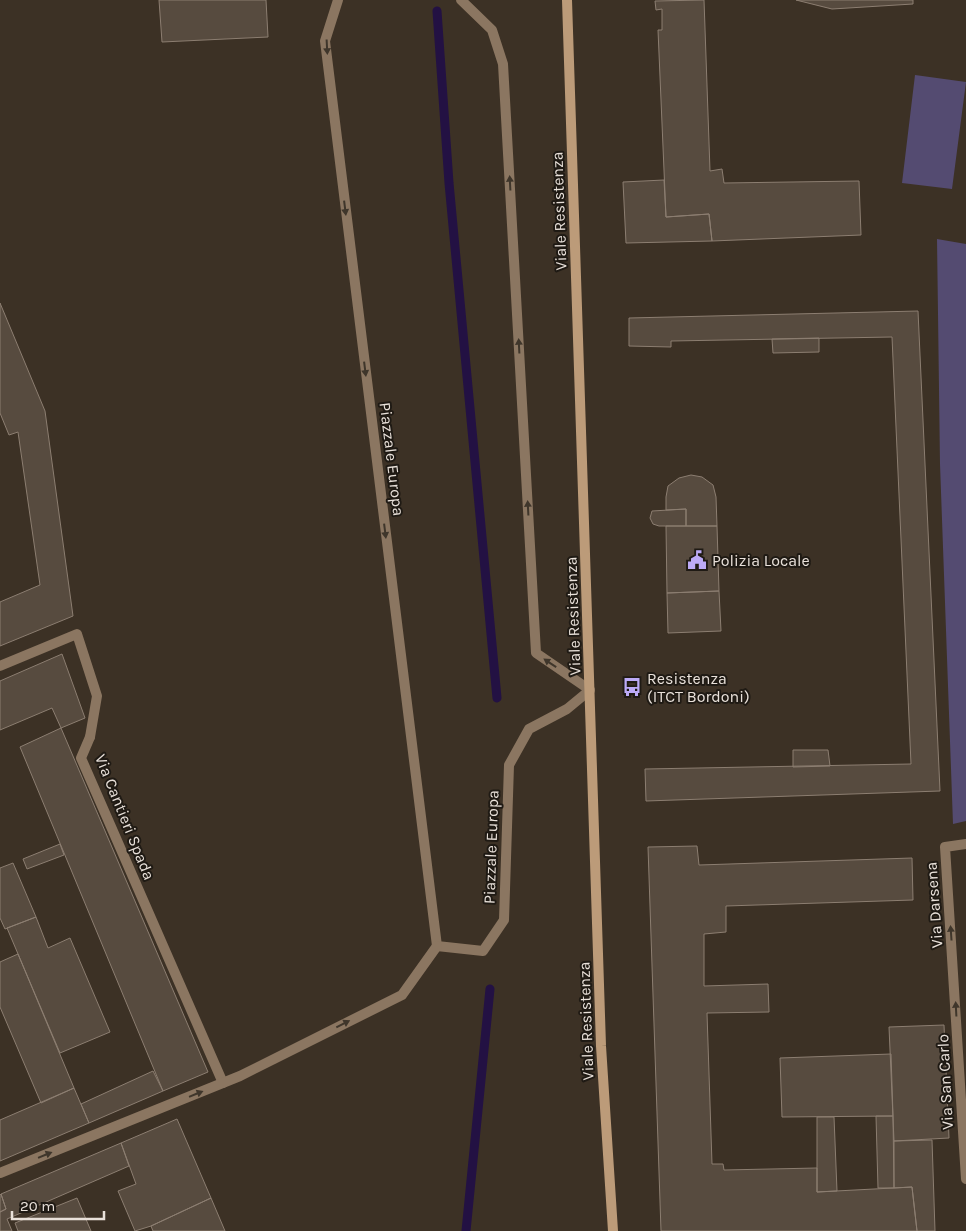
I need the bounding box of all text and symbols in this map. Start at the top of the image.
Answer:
one-way arrow [323,39,331,55]
street label: Viale Resistenza [547,151,571,271]
one-way arrow [505,175,513,191]
one-way arrow [342,200,350,216]
one-way arrow [514,337,522,353]
one-way arrow [361,362,369,378]
street label: Piazzale Europa [376,401,408,517]
one-way arrow [523,500,531,516]
one-way arrow [381,523,389,539]
public building icon: Polizia Locale [686,549,708,571]
place label: Polizia Locale [712,551,810,570]
street label: Viale Resistenza [561,556,585,676]
one-way arrow [543,658,556,668]
place label: Resistenza (ITCT Bordoni) [647,669,750,706]
bus stop icon: Resistenza (ITCT Bordoni) [621,676,643,698]
street label: Via Cantieri Spada [91,751,159,883]
street label: Piazzale Europa [480,790,502,904]
street label: Via Darsena [922,861,946,949]
one-way arrow [946,925,954,941]
street label: Viale Resistenza [574,961,598,1081]
one-way arrow [951,1000,959,1016]
one-way arrow [335,1020,350,1029]
street label: Via San Carlo [933,1034,957,1130]
one-way arrow [189,1090,204,1098]
one-way arrow [38,1151,53,1159]
scale bar [12,1188,105,1220]
text: 20 m [20,1197,55,1215]

